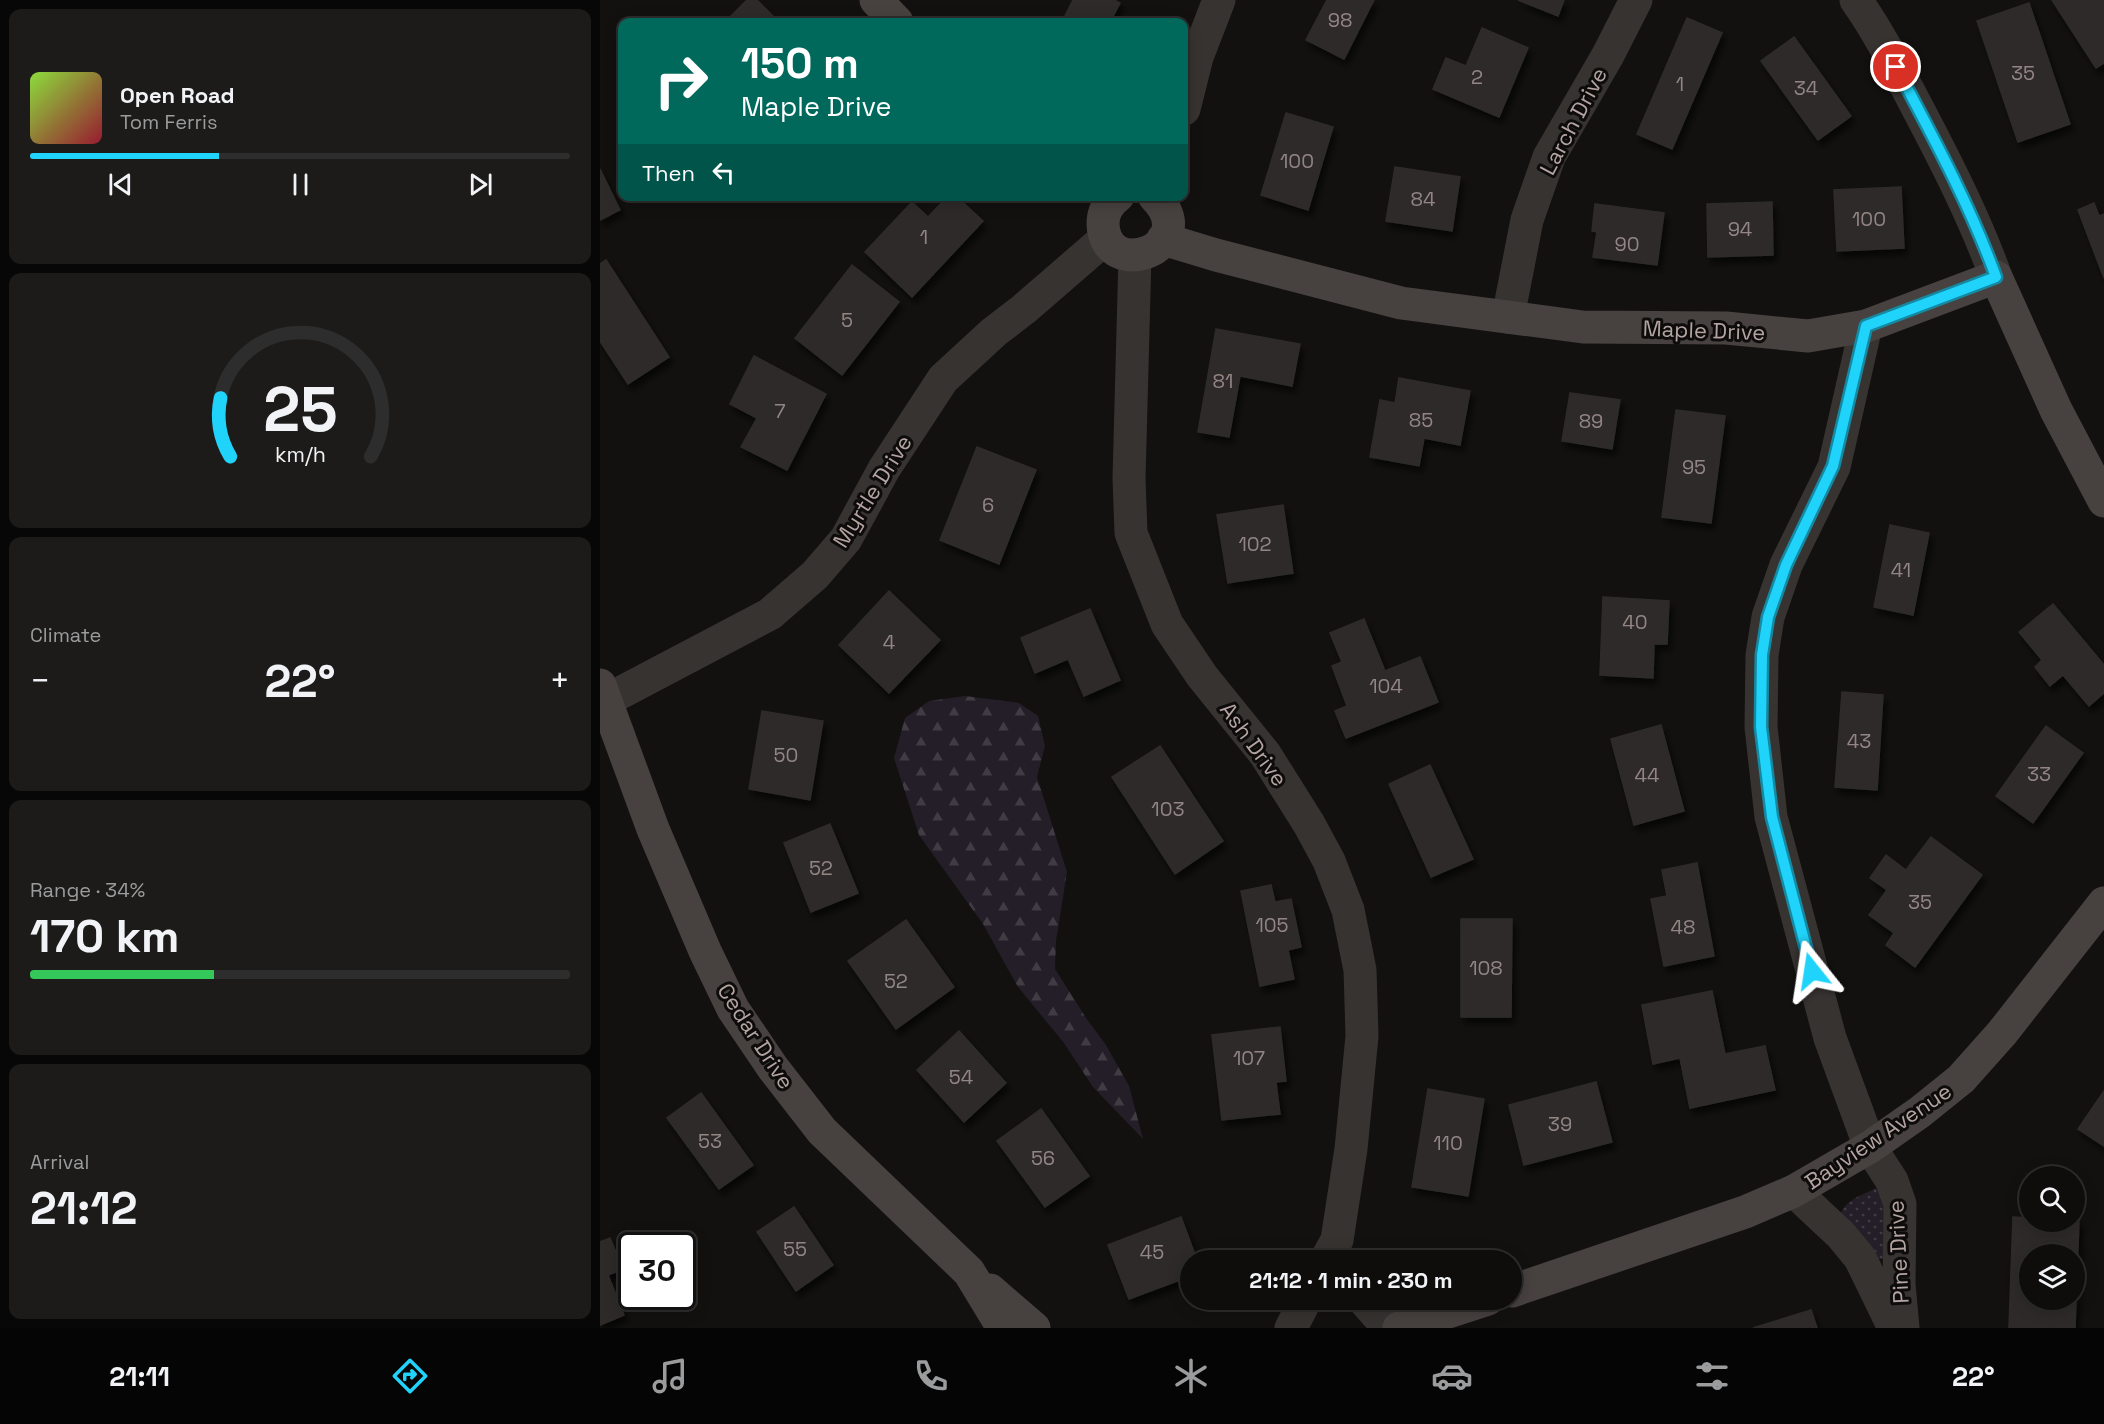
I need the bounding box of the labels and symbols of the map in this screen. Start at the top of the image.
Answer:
house number: 98 [1328,7,1352,33]
pin [1870,41,1921,92]
house number: 35 [2011,60,2035,86]
street label: Larch Drive [1533,63,1613,179]
house number: 2 [1471,64,1483,90]
house number: 1 [1676,71,1684,97]
house number: 34 [1794,75,1818,101]
house number: 100 [1280,148,1314,174]
house number: 84 [1411,186,1435,212]
house number: 100 [1852,206,1886,232]
house number: 94 [1728,216,1752,242]
house number: 1 [920,224,928,250]
house number: 90 [1614,231,1640,257]
house number: 5 [841,307,853,333]
street label: Maple Drive [1642,314,1766,346]
house number: 81 [1213,368,1233,394]
house number: 7 [774,398,786,424]
house number: 85 [1409,407,1433,433]
house number: 89 [1579,408,1603,434]
street label: Myrtle Drive [826,429,918,553]
house number: 95 [1682,454,1706,480]
house number: 6 [982,492,994,518]
house number: 102 [1238,531,1272,557]
house number: 41 [1891,557,1911,583]
house number: 40 [1622,609,1648,635]
house number: 4 [883,629,895,655]
house number: 104 [1369,673,1403,699]
street label: Ash Drive [1214,696,1294,792]
house number: 43 [1847,728,1871,754]
house number: 50 [774,742,798,768]
house number: 33 [2027,761,2051,787]
house number: 44 [1635,762,1660,788]
house number: 103 [1151,796,1185,822]
house number: 52 [809,855,833,881]
house number: 35 [1908,889,1932,915]
house number: 105 [1255,912,1289,938]
house number: 48 [1671,914,1695,940]
position arrow [1780,939,1844,1003]
house number: 108 [1469,955,1503,981]
house number: 52 [884,968,908,994]
street label: Cedar Drive [711,978,801,1094]
house number: 107 [1233,1045,1265,1071]
house number: 54 [949,1064,973,1090]
street label: Bayview Avenue [1799,1077,1957,1195]
house number: 39 [1548,1111,1572,1137]
house number: 53 [698,1128,722,1154]
house number: 110 [1433,1130,1463,1156]
house number: 56 [1031,1145,1055,1171]
street label: Pine Drive [1881,1200,1915,1304]
speed limit sign: 30 [618,1232,696,1310]
house number: 55 [783,1236,807,1262]
house number: 45 [1140,1239,1164,1265]

